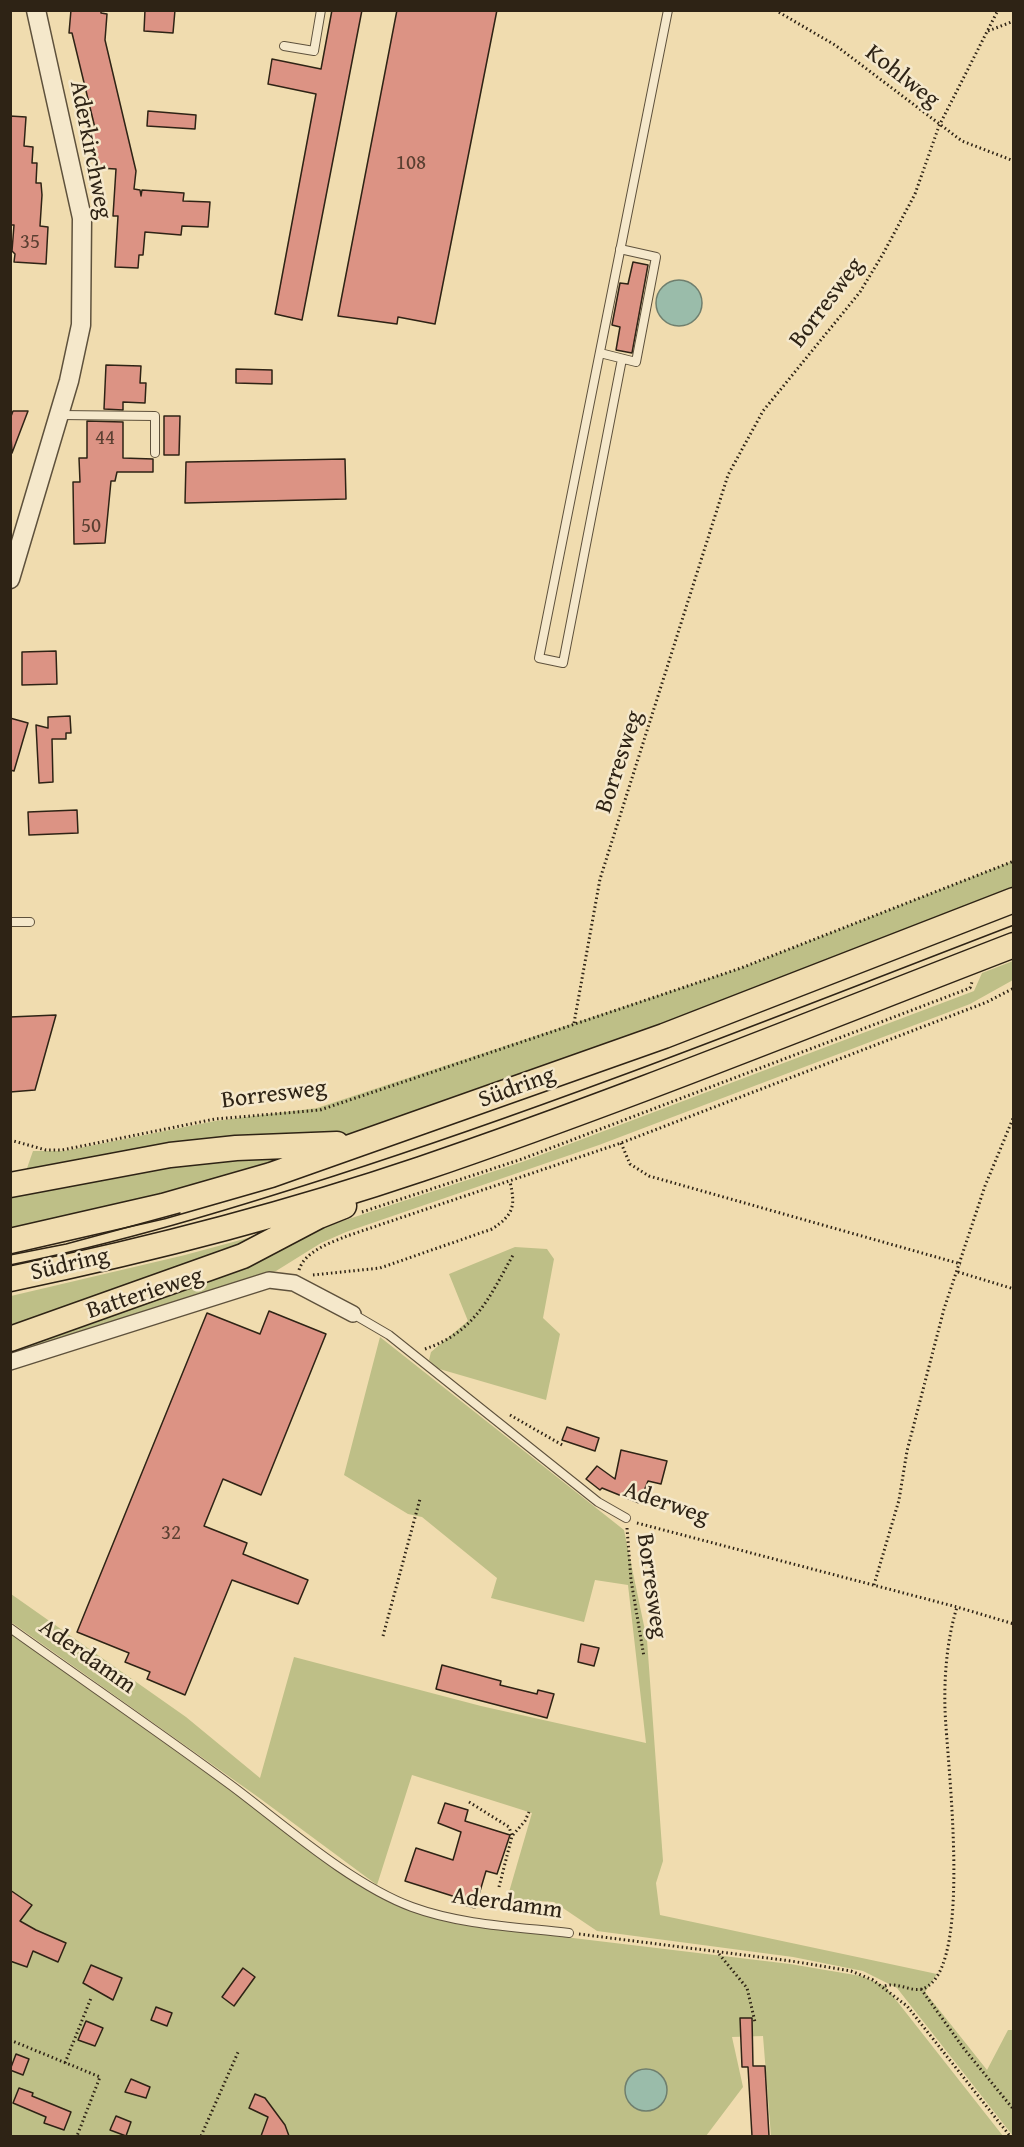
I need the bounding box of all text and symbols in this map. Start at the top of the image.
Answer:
street label: Kohlweg [859,39,945,115]
street label: Aderkirchweg [62,78,118,222]
house number: 108 [396,151,426,177]
house number: 35 [20,230,40,256]
street label: Borresweg [784,252,870,354]
house number: 44 [95,426,115,452]
house number: 50 [81,514,101,540]
street label: Borresweg [590,707,650,817]
street label: Südring [475,1061,559,1115]
street label: Borresweg [220,1074,328,1116]
street label: Südring [28,1242,112,1288]
street label: Batterieweg [83,1262,207,1326]
street label: Aderweg [620,1476,712,1532]
house number: 32 [161,1521,181,1547]
street label: Borresweg [629,1532,673,1640]
street label: Aderdamm [33,1613,141,1701]
street label: Aderdamm [450,1882,564,1926]

